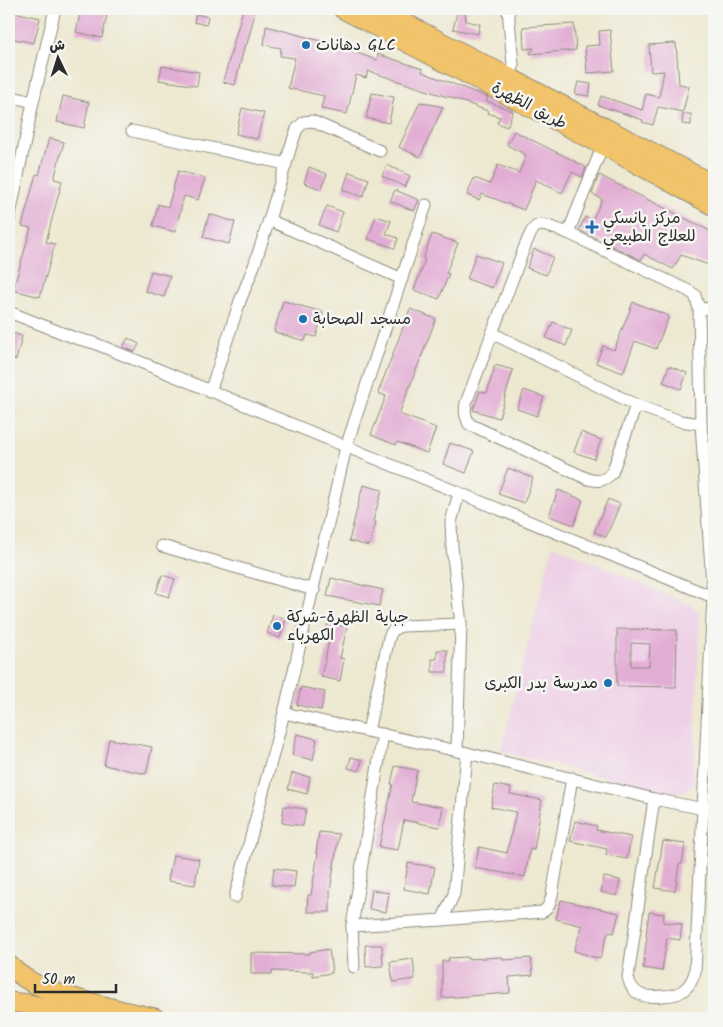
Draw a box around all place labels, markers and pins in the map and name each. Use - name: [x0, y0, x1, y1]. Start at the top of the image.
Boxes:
- place label: دهانات GLC: [316, 33, 396, 58]
- marker: دهانات GLC: [300, 39, 312, 51]
- place label: مركز يانسكي للعلاج الطبيعي: [603, 206, 696, 250]
- marker: مركز يانسكي للعلاج الطبيعي: [585, 220, 599, 234]
- place label: مسجد الصحابة: [313, 307, 411, 332]
- marker: مسجد الصحابة: [297, 313, 309, 325]
- place label: جباية الظهرة-شركة الكهرباء: [287, 605, 409, 648]
- marker: جباية الظهرة-شركة الكهرباء: [271, 620, 283, 632]
- place label: مدرسة بدر الكبرى: [484, 671, 598, 696]
- marker: مدرسة بدر الكبرى: [602, 677, 614, 689]

